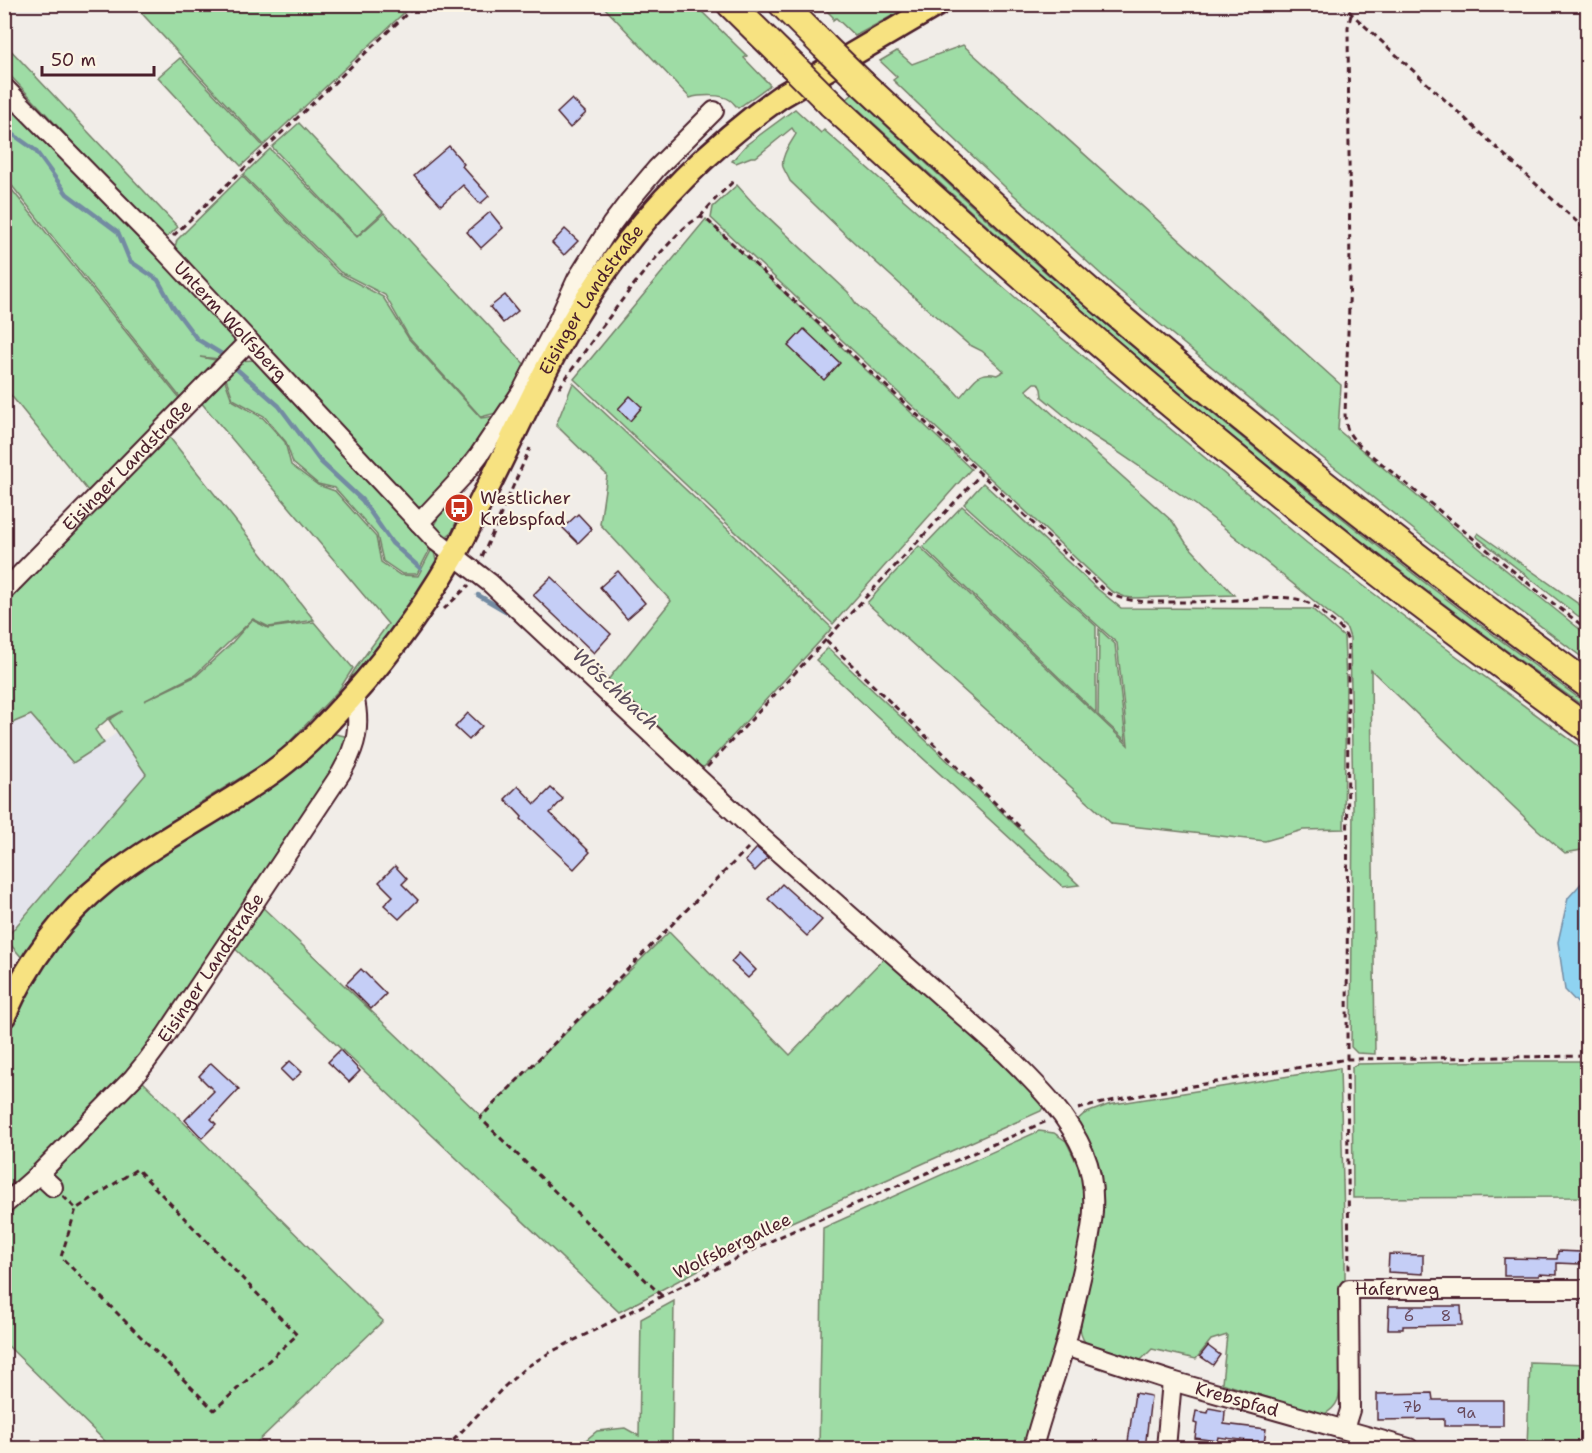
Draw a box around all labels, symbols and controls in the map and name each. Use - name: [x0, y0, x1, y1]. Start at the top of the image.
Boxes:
- scale bar: [42, 39, 154, 77]
- text: 50 m: [51, 48, 96, 72]
- street label: Eisinger Landstraße: [534, 219, 649, 379]
- street label: Unterm Wolfsberg: [168, 256, 293, 387]
- street label: Eisinger Landstraße: [57, 394, 197, 536]
- place label: Westlicher Krebspfad: [480, 486, 571, 531]
- bus stop icon: Westlicher Krebspfad: [443, 492, 475, 524]
- water label: Wöschbach: [567, 642, 665, 736]
- street label: Eisinger Landstraße: [152, 888, 270, 1048]
- street label: Wolfsbergallee: [669, 1207, 795, 1285]
- street label: Haferweg: [1355, 1277, 1439, 1301]
- house number: 6: [1404, 1306, 1414, 1326]
- house number: 8: [1441, 1306, 1451, 1326]
- street label: Krebspfad: [1192, 1376, 1281, 1423]
- house number: 7b: [1402, 1397, 1422, 1417]
- house number: 9a: [1456, 1403, 1476, 1423]

